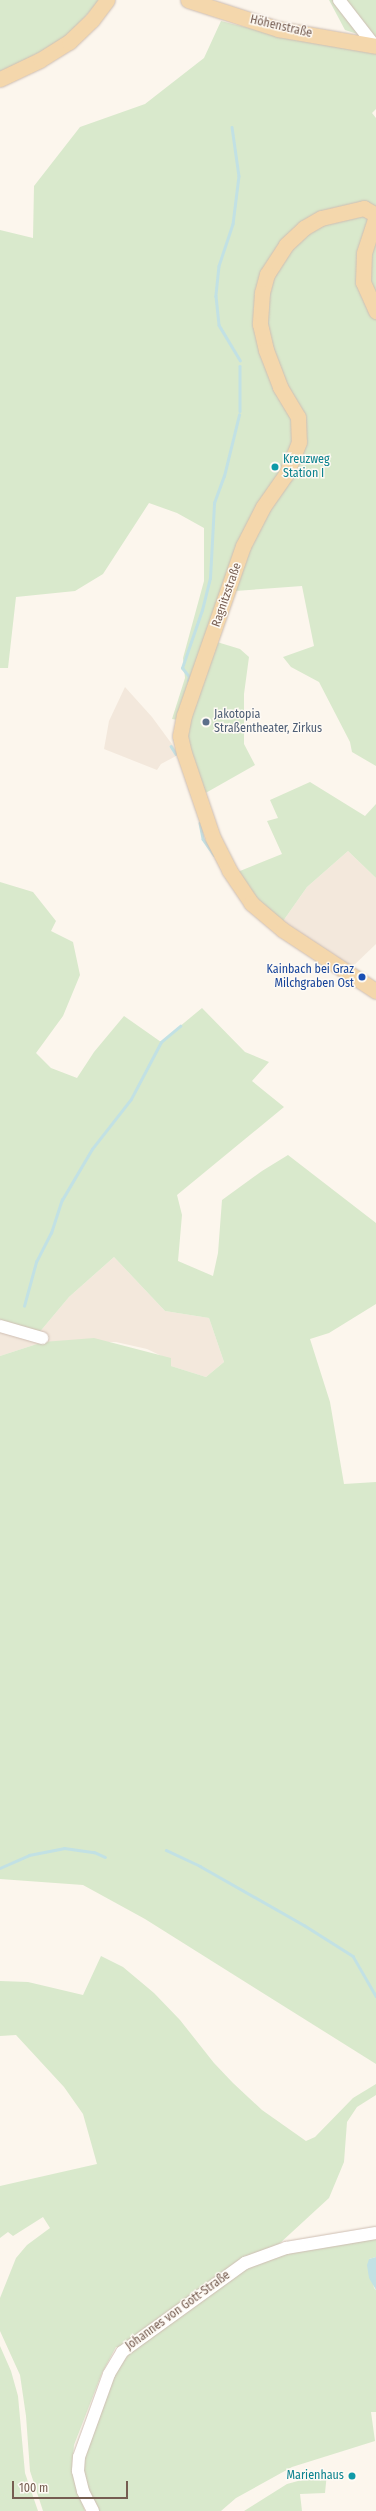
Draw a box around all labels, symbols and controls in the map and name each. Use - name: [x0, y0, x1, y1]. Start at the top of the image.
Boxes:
- street label: Höhenstraße: [249, 13, 313, 41]
- place label: Kreuzweg Station I: [283, 453, 330, 481]
- marker: Kreuzweg Station I: [270, 462, 280, 472]
- street label: Ragnitzstraße: [209, 561, 245, 629]
- place label: Jakotopia Straßentheater, Zirkus: [214, 708, 322, 736]
- marker: Jakotopia Straßentheater, Zirkus: [201, 717, 211, 727]
- place label: Kainbach bei Graz Milchgraben Ost: [267, 963, 354, 991]
- marker: Kainbach bei Graz Milchgraben Ost: [357, 972, 367, 982]
- street label: Johannes von Gott-Straße: [123, 2268, 233, 2354]
- place label: Marienhaus: [287, 2469, 344, 2483]
- marker: Marienhaus: [347, 2471, 357, 2481]
- scale bar: [14, 2473, 130, 2499]
- text: 100 m: [19, 2481, 48, 2495]

